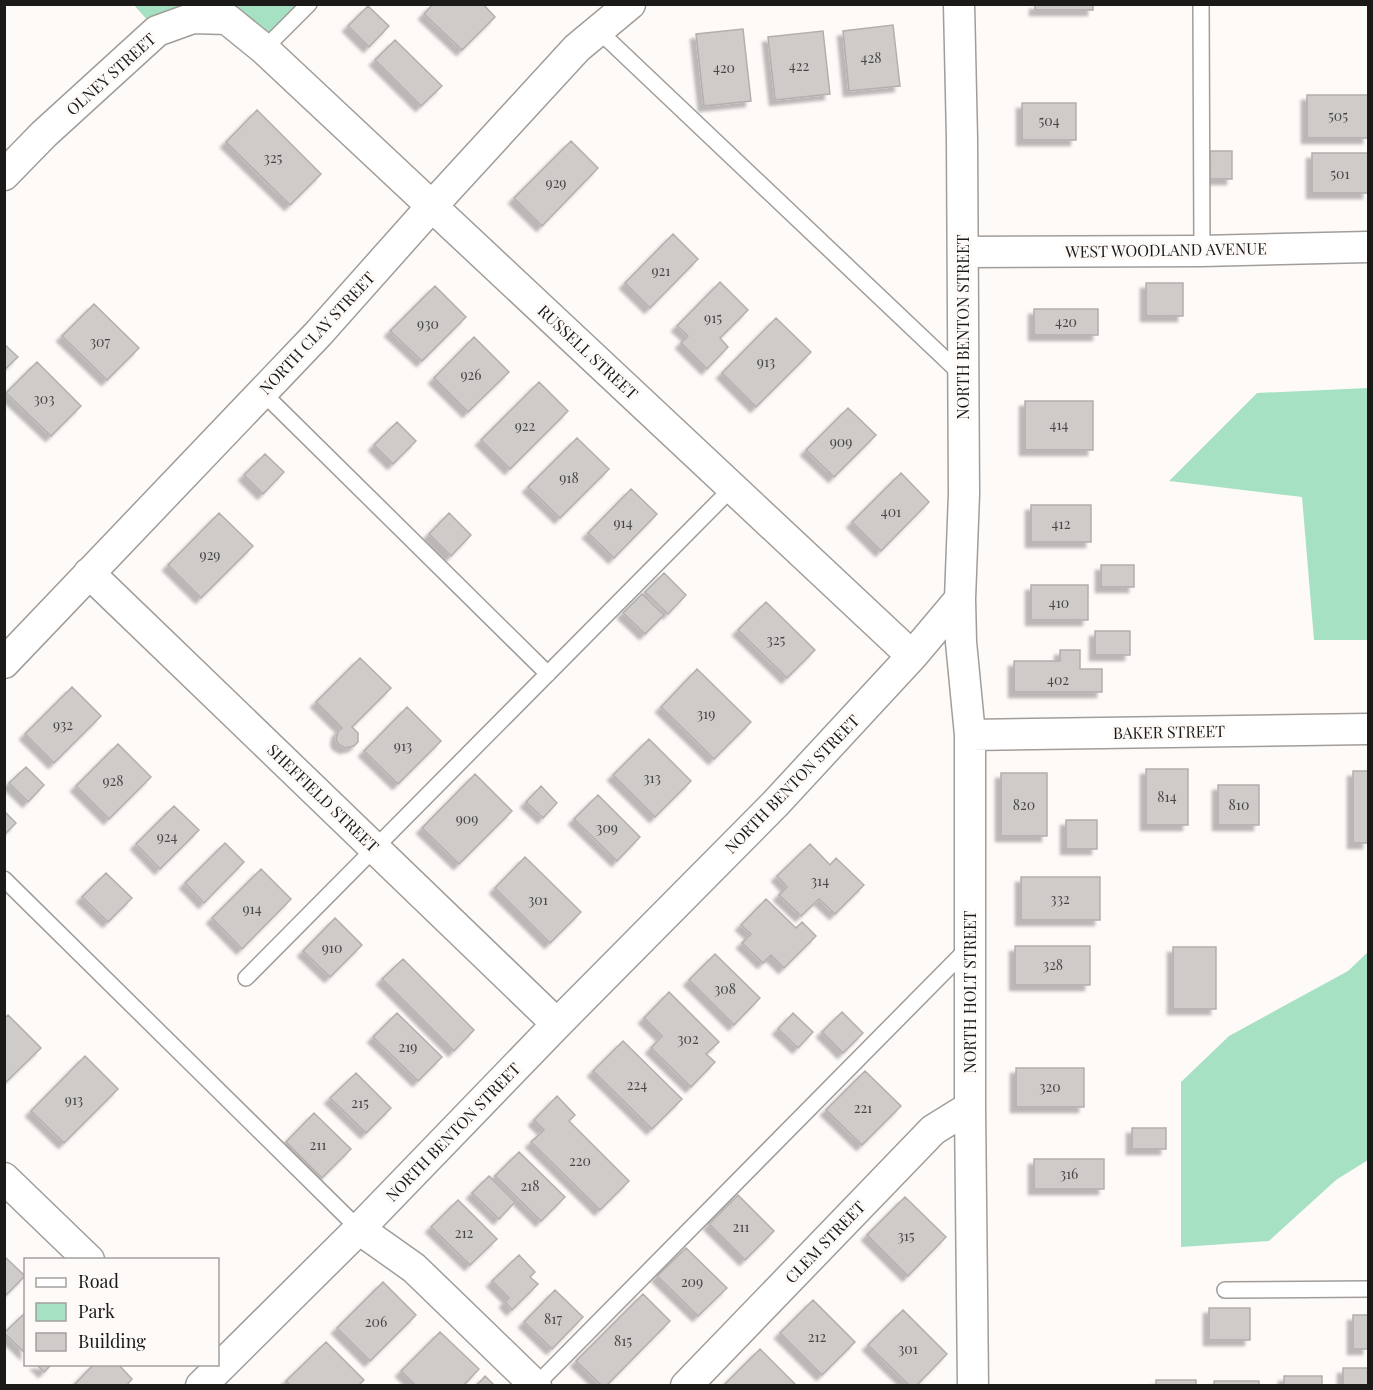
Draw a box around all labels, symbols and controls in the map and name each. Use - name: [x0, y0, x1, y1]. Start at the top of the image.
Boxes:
- street label: OLNEY STREET: [61, 28, 160, 119]
- house number: 428: [861, 48, 881, 67]
- house number: 422: [789, 56, 809, 75]
- house number: 420: [713, 58, 735, 77]
- house number: 505: [1328, 106, 1348, 125]
- house number: 504: [1038, 111, 1060, 130]
- house number: 325: [264, 148, 283, 167]
- house number: 501: [1330, 164, 1350, 183]
- house number: 929: [546, 173, 566, 192]
- street label: NORTH BENTON STREET: [952, 234, 973, 420]
- street label: WEST WOODLAND AVENUE: [1064, 237, 1267, 262]
- house number: 921: [651, 261, 671, 280]
- street label: NORTH CLAY STREET: [254, 267, 379, 398]
- street label: RUSSELL STREET: [534, 300, 643, 403]
- house number: 915: [704, 308, 722, 327]
- house number: 420: [1055, 312, 1077, 331]
- house number: 930: [417, 314, 439, 333]
- house number: 307: [90, 332, 111, 351]
- house number: 913: [757, 352, 775, 371]
- house number: 926: [460, 365, 482, 384]
- house number: 303: [33, 389, 55, 408]
- house number: 414: [1049, 415, 1069, 434]
- house number: 922: [515, 416, 536, 435]
- house number: 909: [830, 432, 852, 451]
- house number: 918: [559, 468, 579, 487]
- house number: 401: [881, 502, 901, 521]
- house number: 914: [613, 513, 633, 532]
- house number: 412: [1052, 514, 1071, 533]
- house number: 929: [200, 545, 220, 564]
- house number: 410: [1049, 593, 1069, 612]
- house number: 325: [767, 630, 786, 649]
- house number: 402: [1047, 670, 1069, 689]
- house number: 319: [697, 704, 715, 723]
- street label: NORTH BENTON STREET: [720, 710, 864, 858]
- house number: 932: [53, 715, 73, 734]
- street label: BAKER STREET: [1113, 720, 1225, 743]
- house number: 913: [394, 736, 412, 755]
- street label: SHEFFIELD STREET: [263, 739, 384, 856]
- house number: 313: [643, 768, 661, 787]
- house number: 928: [102, 771, 124, 790]
- house number: 814: [1157, 787, 1177, 806]
- house number: 820: [1013, 795, 1035, 814]
- house number: 810: [1229, 795, 1249, 814]
- house number: 909: [456, 809, 478, 828]
- house number: 309: [596, 818, 618, 837]
- house number: 924: [157, 827, 177, 846]
- house number: 314: [811, 871, 829, 890]
- house number: 332: [1050, 889, 1070, 908]
- house number: 301: [528, 890, 548, 909]
- house number: 914: [242, 899, 262, 918]
- street label: NORTH HOLT STREET: [959, 910, 980, 1074]
- house number: 910: [322, 938, 342, 957]
- house number: 328: [1043, 955, 1063, 974]
- house number: 308: [714, 979, 736, 998]
- house number: 302: [677, 1029, 699, 1048]
- house number: 219: [398, 1037, 418, 1056]
- street label: NORTH BENTON STREET: [381, 1058, 525, 1206]
- house number: 224: [627, 1075, 647, 1094]
- house number: 320: [1039, 1077, 1061, 1096]
- house number: 913: [65, 1090, 83, 1109]
- house number: 215: [351, 1093, 369, 1112]
- house number: 221: [854, 1098, 872, 1117]
- house number: 211: [309, 1135, 327, 1154]
- house number: 220: [569, 1151, 591, 1170]
- house number: 316: [1060, 1164, 1078, 1183]
- house number: 218: [520, 1176, 540, 1195]
- street label: CLEM STREET: [780, 1196, 869, 1287]
- house number: 211: [732, 1217, 750, 1236]
- house number: 212: [455, 1223, 474, 1242]
- house number: 315: [897, 1226, 915, 1245]
- legend: [24, 1258, 219, 1366]
- text: Road: [78, 1269, 119, 1293]
- house number: 209: [681, 1272, 703, 1291]
- text: Park: [78, 1299, 115, 1323]
- house number: 817: [544, 1309, 562, 1328]
- house number: 206: [365, 1312, 387, 1331]
- house number: 212: [808, 1327, 827, 1346]
- text: Building: [78, 1329, 146, 1353]
- house number: 815: [614, 1331, 632, 1350]
- house number: 301: [898, 1339, 918, 1358]

